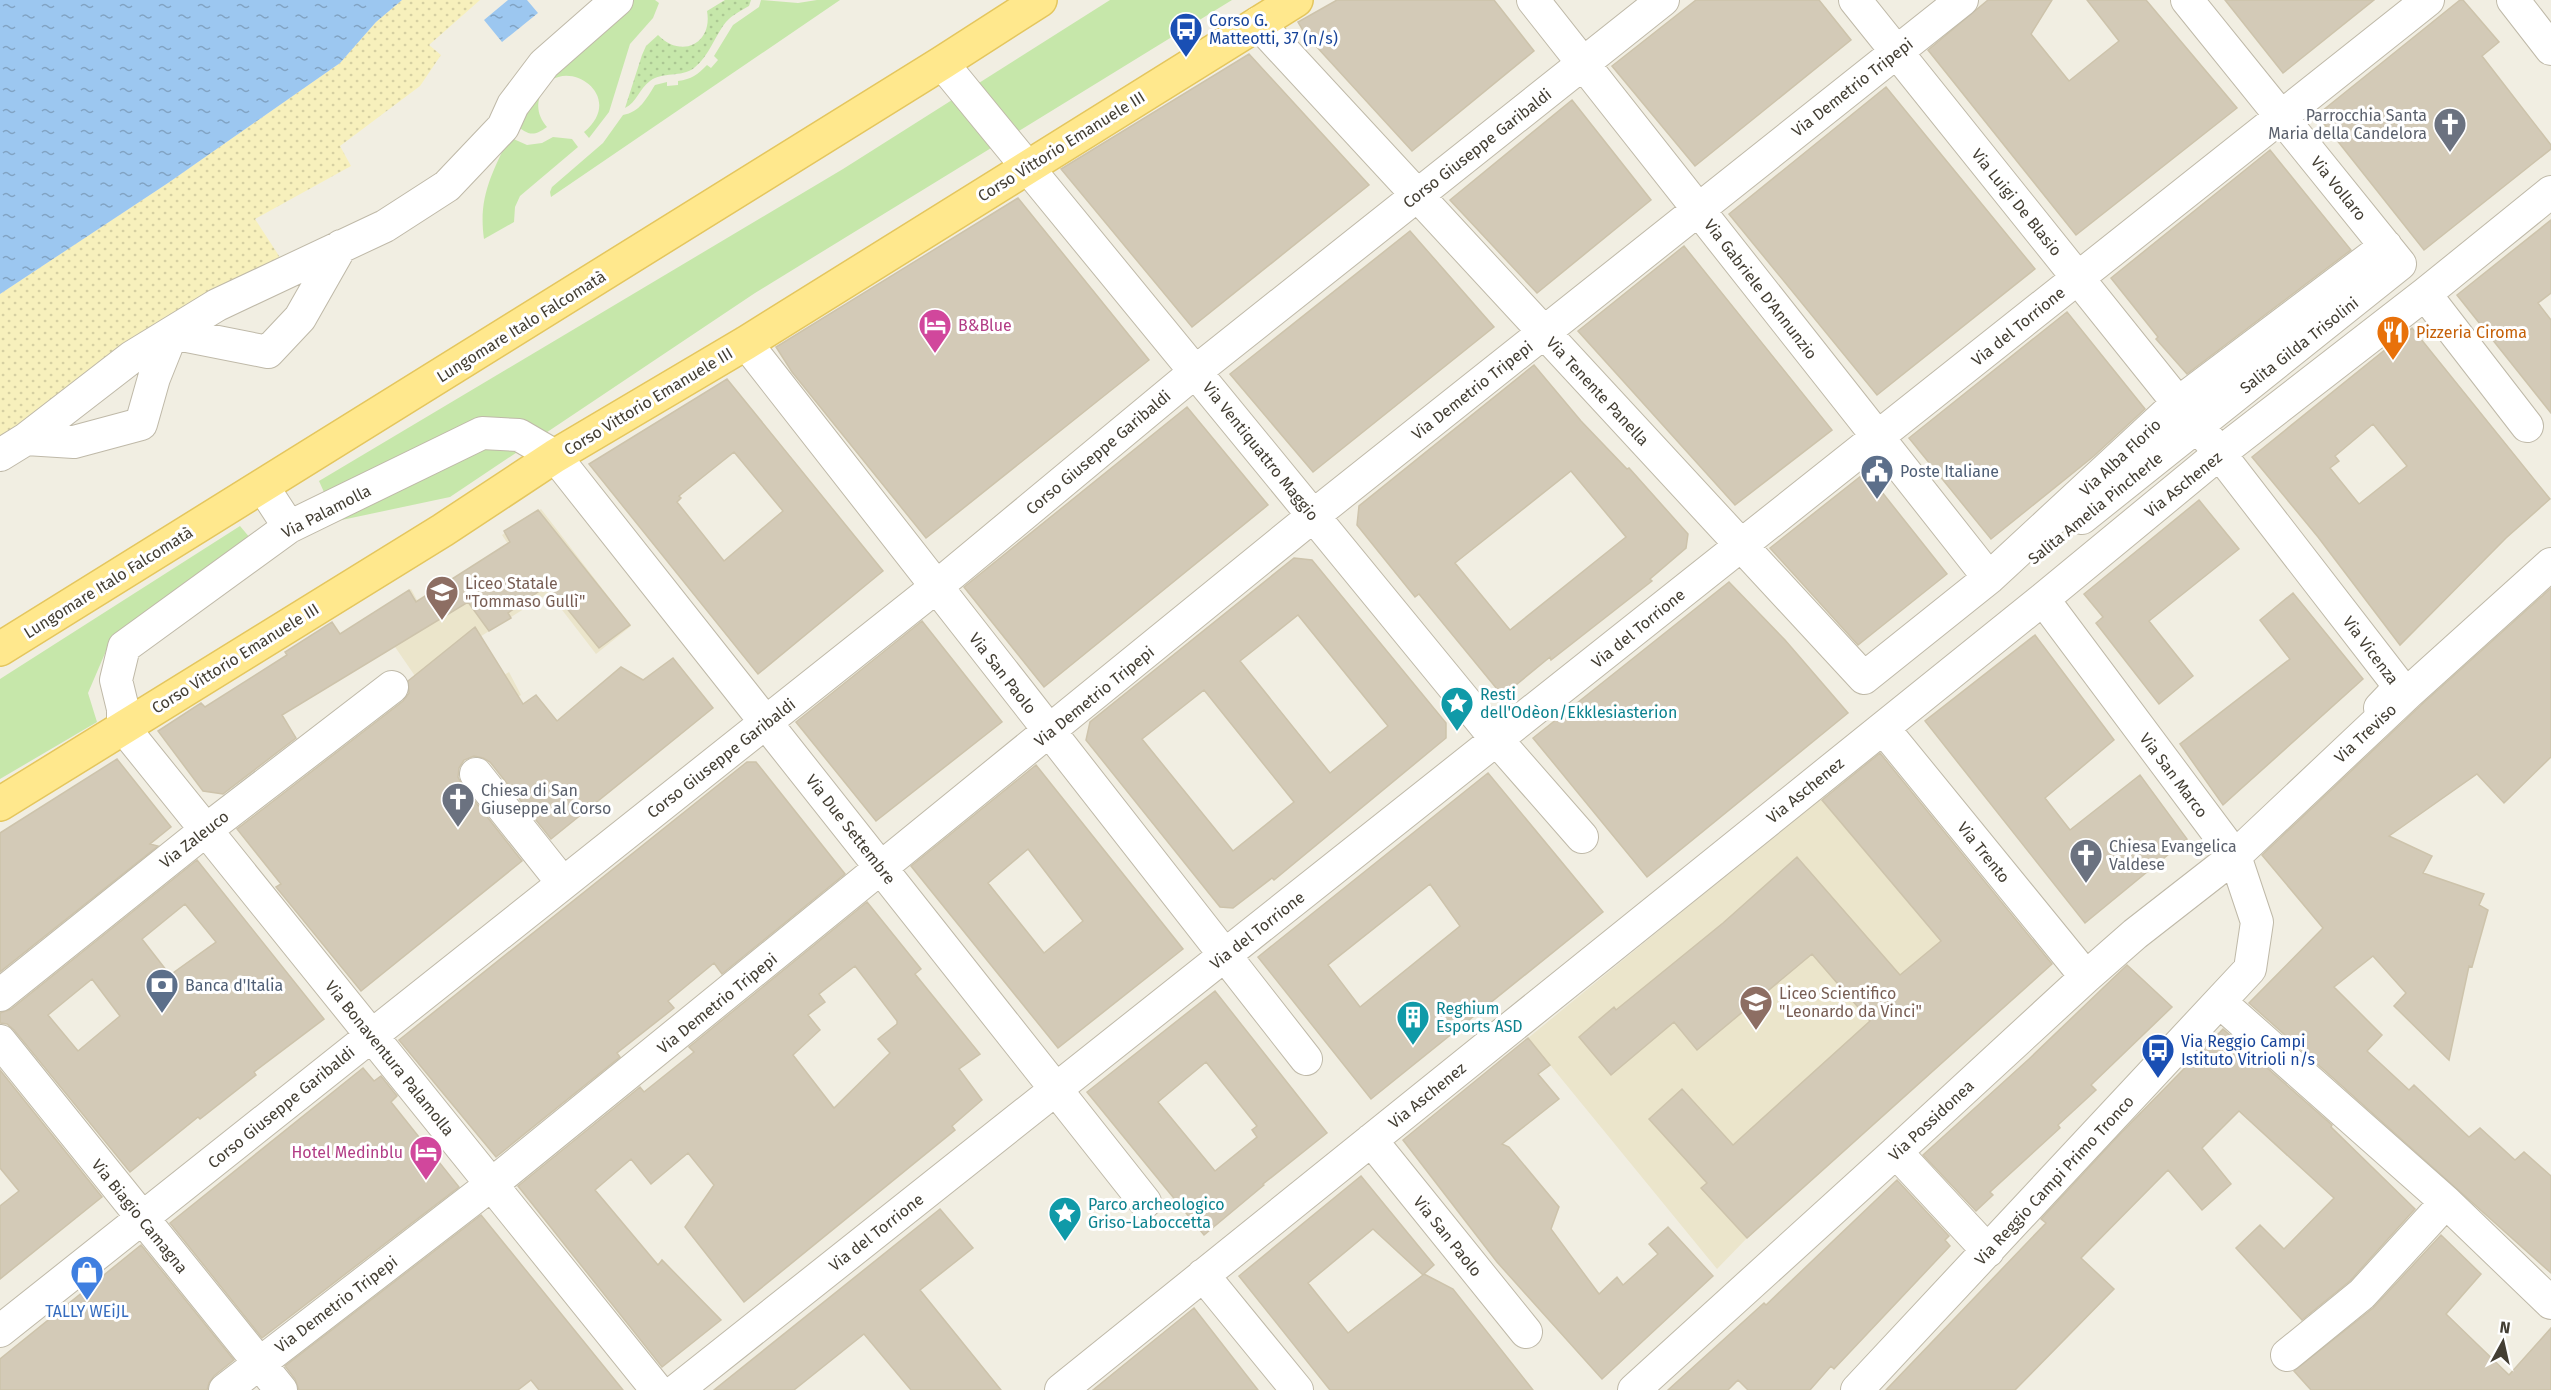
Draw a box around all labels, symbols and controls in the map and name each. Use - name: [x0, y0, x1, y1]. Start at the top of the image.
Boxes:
- bus stop icon: Corso G. Matteotti, 37 (n/s): [1168, 11, 1204, 58]
- place label: Corso G. Matteotti, 37 (n/s): [1209, 11, 1338, 48]
- street label: Via Demetrio Tripepi: [1788, 34, 1917, 141]
- street label: Corso Giuseppe Garibaldi: [1399, 85, 1555, 212]
- street label: Corso Vittorio Emanuele III: [974, 87, 1148, 206]
- place label: Parrocchia Santa Maria della Candelora: [2268, 106, 2427, 143]
- church icon: Parrocchia Santa Maria della Candelora: [2432, 106, 2468, 153]
- street label: Via Luigi De Blasio: [1968, 145, 2066, 260]
- street label: Via Vollaro: [2307, 152, 2370, 224]
- street label: Via Gabriele D'Annunzio: [1700, 216, 1821, 363]
- street label: Lungomare Italo Falcomatà: [433, 267, 609, 386]
- street label: Via del Torrione: [1968, 283, 2069, 370]
- street label: Salita Gilda Trisolini: [2236, 293, 2362, 398]
- hotel icon: B&Blue: [917, 307, 953, 354]
- restaurant icon: Pizzeria Ciroma: [2375, 314, 2411, 361]
- place label: B&Blue: [958, 316, 1012, 335]
- place label: Pizzeria Ciroma: [2416, 323, 2527, 342]
- street label: Via Tenente Panella: [1542, 333, 1653, 450]
- street label: Via Demetrio Tripepi: [1408, 337, 1537, 444]
- street label: Corso Vittorio Emanuele III: [561, 344, 736, 459]
- street label: Via Ventiquattro Maggio: [1199, 378, 1322, 525]
- street label: Corso Giuseppe Garibaldi: [1022, 386, 1175, 519]
- street label: Via Alba Florio: [2076, 415, 2165, 500]
- street label: Salita Amelia Pincherle: [2024, 448, 2166, 568]
- street label: Via Aschenez: [2141, 448, 2226, 521]
- public building icon: Poste Italiane: [1859, 453, 1895, 500]
- place label: Poste Italiane: [1900, 462, 1999, 481]
- street label: Via Palamolla: [278, 481, 374, 542]
- street label: Lungomare Italo Falcomatà: [20, 523, 196, 642]
- school or university icon: Liceo Statale "Tommaso Gullì": [424, 574, 460, 621]
- place label: Liceo Statale "Tommaso Gullì": [465, 574, 585, 611]
- street label: Via del Torrione: [1588, 585, 1689, 672]
- street label: Corso Vittorio Emanuele III: [148, 599, 322, 718]
- street label: Via Vicenza: [2339, 612, 2402, 688]
- street label: Via San Paolo: [965, 629, 1040, 718]
- street label: Via Demetrio Tripepi: [1031, 642, 1158, 751]
- place icon: Resti dell'Odèon/Ekklesiasterion: [1439, 685, 1475, 732]
- place label: Resti dell'Odèon/Ekklesiasterion: [1480, 685, 1677, 722]
- street label: Corso Giuseppe Garibaldi: [643, 695, 799, 822]
- street label: Via Treviso: [2330, 700, 2400, 767]
- street label: Via San Marco: [2136, 729, 2212, 821]
- street label: Via Aschenez: [1763, 754, 1848, 827]
- street label: Via Due Settembre: [802, 771, 899, 888]
- church icon: Chiesa di San Giuseppe al Corso: [440, 781, 476, 828]
- place label: Chiesa di San Giuseppe al Corso: [481, 781, 611, 818]
- street label: Via Zaleuco: [156, 807, 233, 872]
- street label: Via Trento: [1953, 818, 2014, 887]
- church icon: Chiesa Evangelica Valdese: [2068, 837, 2104, 884]
- place label: Chiesa Evangelica Valdese: [2109, 837, 2237, 874]
- street label: Via del Torrione: [1206, 888, 1308, 973]
- street label: Via Demetrio Tripepi: [654, 949, 781, 1058]
- bank icon: Banca d'Italia: [144, 967, 180, 1014]
- place label: Banca d'Italia: [185, 976, 283, 995]
- street label: Via Bonaventura Palamolla: [321, 977, 458, 1140]
- school or university icon: Liceo Scientifico "Leonardo da Vinci": [1738, 984, 1774, 1031]
- place label: Liceo Scientifico "Leonardo da Vinci": [1779, 984, 1922, 1021]
- building icon: Reghium Esports ASD: [1395, 999, 1431, 1046]
- place label: Reghium Esports ASD: [1436, 999, 1523, 1036]
- bus stop icon: Via Reggio Campi Istituto Vitrioli n/s: [2140, 1032, 2176, 1079]
- place label: Via Reggio Campi Istituto Vitrioli n/s: [2181, 1032, 2315, 1069]
- street label: Corso Giuseppe Garibaldi: [204, 1042, 358, 1172]
- street label: Via Aschenez: [1385, 1059, 1470, 1132]
- street label: Via Possidonea: [1885, 1076, 1978, 1165]
- street label: Via Reggio Campi Primo Tronco: [1971, 1092, 2138, 1269]
- hotel icon: Hotel Medinblu: [408, 1134, 444, 1181]
- place label: Hotel Medinblu: [291, 1143, 403, 1162]
- street label: Via Biagio Camagna: [88, 1155, 192, 1277]
- street label: Via del Torrione: [825, 1190, 927, 1275]
- street label: Via San Paolo: [1409, 1192, 1486, 1280]
- place icon: Parco archeologico Griso-Laboccetta: [1047, 1195, 1083, 1242]
- place label: Parco archeologico Griso-Laboccetta: [1088, 1195, 1225, 1232]
- street label: Via Demetrio Tripepi: [271, 1252, 401, 1357]
- shop icon: TALLY WEiJL: [69, 1254, 105, 1301]
- place label: TALLY WEiJL: [45, 1302, 129, 1321]
- north arrow: [2473, 1312, 2533, 1372]
- text: N: [2498, 1317, 2512, 1338]

